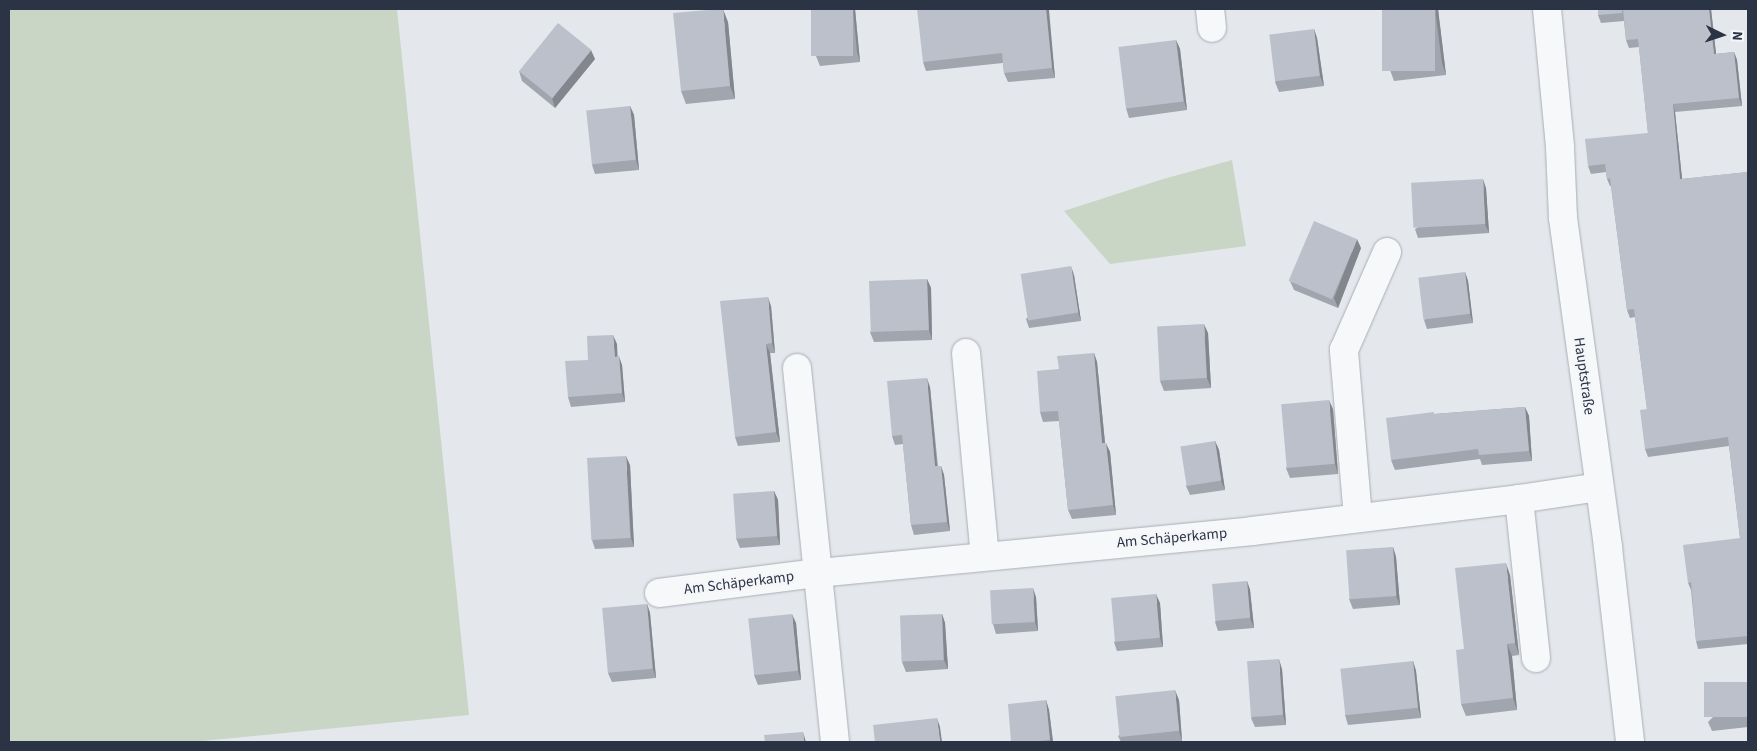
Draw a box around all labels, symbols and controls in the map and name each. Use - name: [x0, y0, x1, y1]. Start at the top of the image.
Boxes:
- north arrow: [1697, 10, 1747, 60]
- text: N: [1727, 31, 1747, 41]
- street label: Hauptstraße: [1570, 336, 1598, 416]
- street label: Am Schäperkamp: [1116, 524, 1228, 552]
- street label: Am Schäperkamp: [683, 567, 795, 599]

